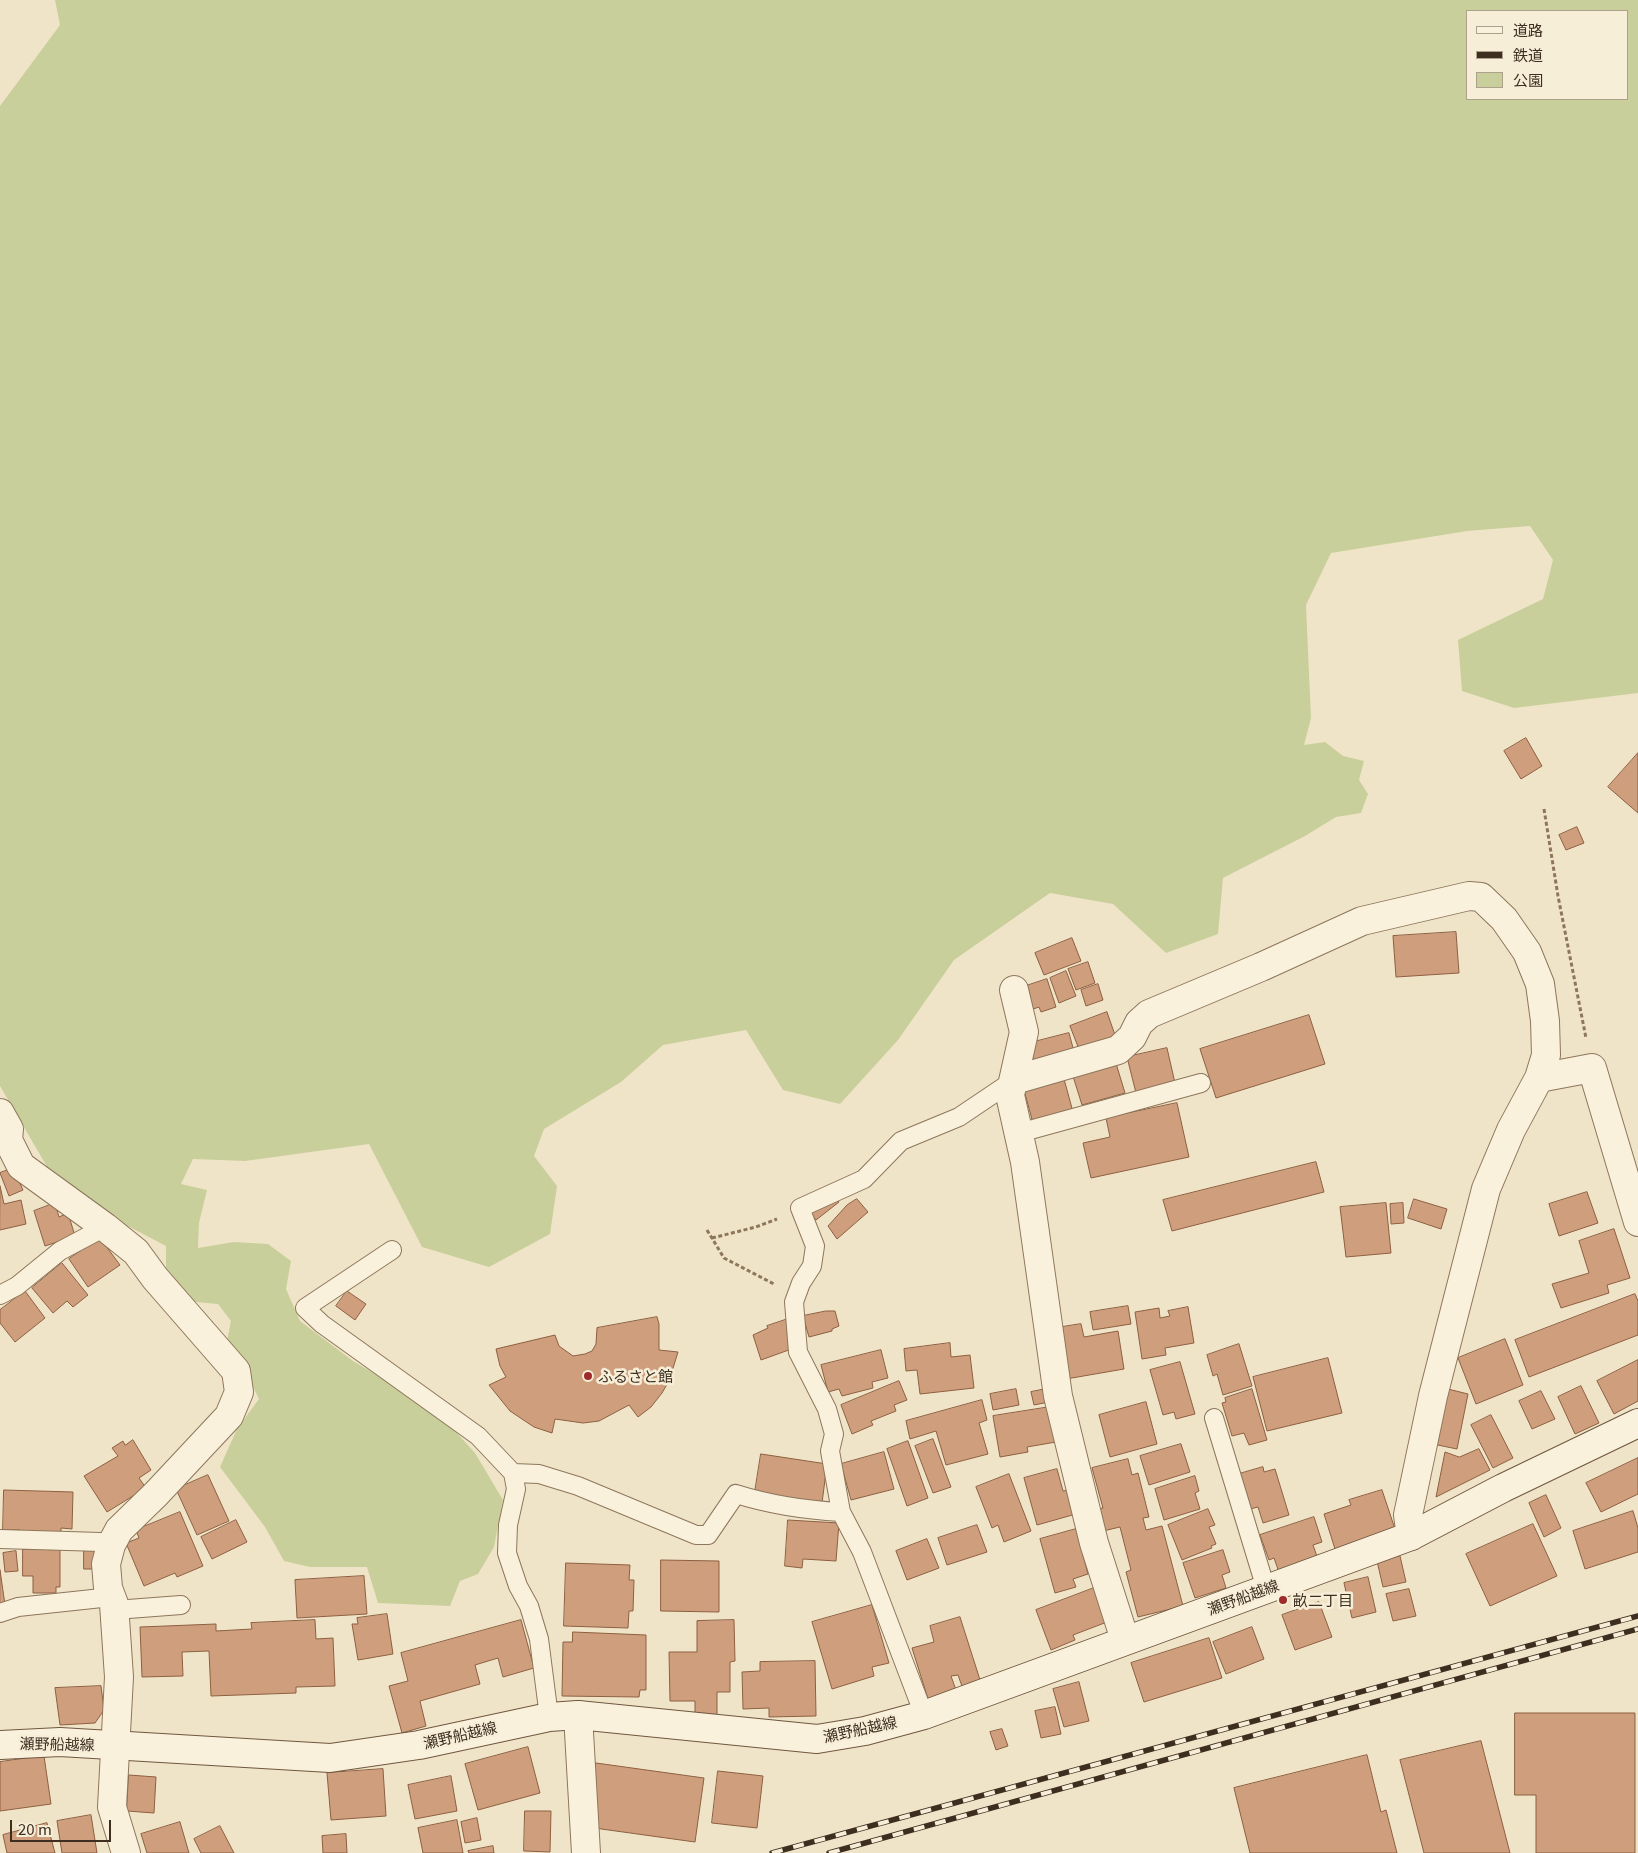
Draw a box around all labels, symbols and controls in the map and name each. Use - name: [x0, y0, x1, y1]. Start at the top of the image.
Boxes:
- legend: [1466, 10, 1628, 100]
- text: 道路: [1513, 19, 1543, 40]
- text: 鉄道: [1513, 44, 1543, 65]
- text: 公園: [1513, 69, 1543, 90]
- place label: ふるさと館: [598, 1367, 673, 1385]
- marker: ふるさと館: [582, 1370, 594, 1382]
- street label: 瀬野船越線: [1205, 1576, 1281, 1618]
- place label: 畝二丁目: [1293, 1591, 1353, 1609]
- marker: 畝二丁目: [1277, 1594, 1289, 1606]
- street label: 瀬野船越線: [821, 1712, 899, 1746]
- street label: 瀬野船越線: [421, 1718, 499, 1752]
- street label: 瀬野船越線: [19, 1734, 95, 1754]
- scale bar: [12, 1810, 114, 1842]
- text: 20 m: [18, 1818, 52, 1839]

